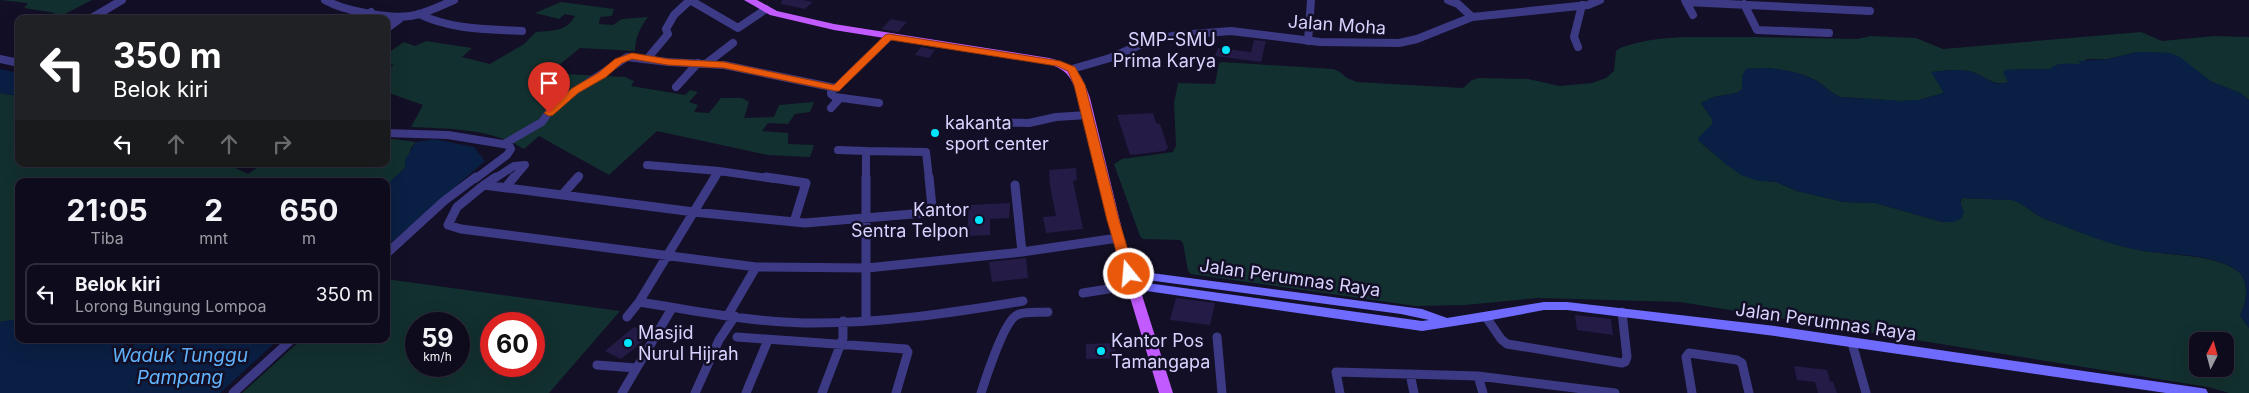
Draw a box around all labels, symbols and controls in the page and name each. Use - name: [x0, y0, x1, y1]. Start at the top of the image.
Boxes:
- street label: Jalan Moha: [1287, 11, 1387, 38]
- place label: SMP-SMU Prima Karya: [1113, 29, 1216, 71]
- text: 350 m: [113, 34, 222, 76]
- icon: left: [30, 35, 95, 100]
- marker: SMP-SMU Prima Karya: [1220, 44, 1232, 56]
- pin: [528, 62, 570, 113]
- icon: arrive: [535, 69, 563, 97]
- text: Belok kiri: [113, 76, 208, 102]
- place label: kakanta sport center: [945, 112, 1049, 154]
- marker: kakanta sport center: [929, 127, 941, 139]
- icon: left: [109, 130, 137, 158]
- icon: ahead: [162, 130, 190, 158]
- icon: ahead: [215, 130, 243, 158]
- icon: right: [268, 130, 296, 158]
- text: 21:05: [67, 192, 148, 228]
- text: 2: [204, 192, 223, 228]
- text: 650: [280, 192, 338, 228]
- place label: Kantor Sentra Telpon: [851, 199, 969, 241]
- marker: Kantor Sentra Telpon: [973, 214, 985, 226]
- text: Tiba: [91, 228, 124, 248]
- text: mnt: [199, 228, 228, 248]
- text: m: [302, 228, 316, 248]
- position arrow: [1102, 247, 1154, 299]
- street label: Jalan Perumnas Raya: [1198, 254, 1382, 301]
- text: Belok kiri: [75, 273, 160, 296]
- icon: left: [32, 280, 60, 308]
- text: 350 m: [316, 283, 373, 306]
- text: Lorong Bungung Lompoa: [75, 296, 266, 316]
- street label: Jalan Perumnas Raya: [1734, 298, 1918, 345]
- speed limit sign: 60: [480, 312, 545, 377]
- place label: Masjid Nurul Hijrah: [638, 322, 739, 364]
- text: 59: [421, 323, 454, 353]
- place label: Kantor Pos Tamangapa: [1111, 330, 1210, 372]
- north arrow: [2189, 332, 2234, 378]
- map controls: [2189, 332, 2234, 377]
- marker: Masjid Nurul Hijrah: [622, 337, 634, 349]
- water label: Waduk Tunggu Pampang: [112, 344, 248, 389]
- marker: Kantor Pos Tamangapa: [1095, 345, 1107, 357]
- text: km/h: [423, 349, 452, 364]

